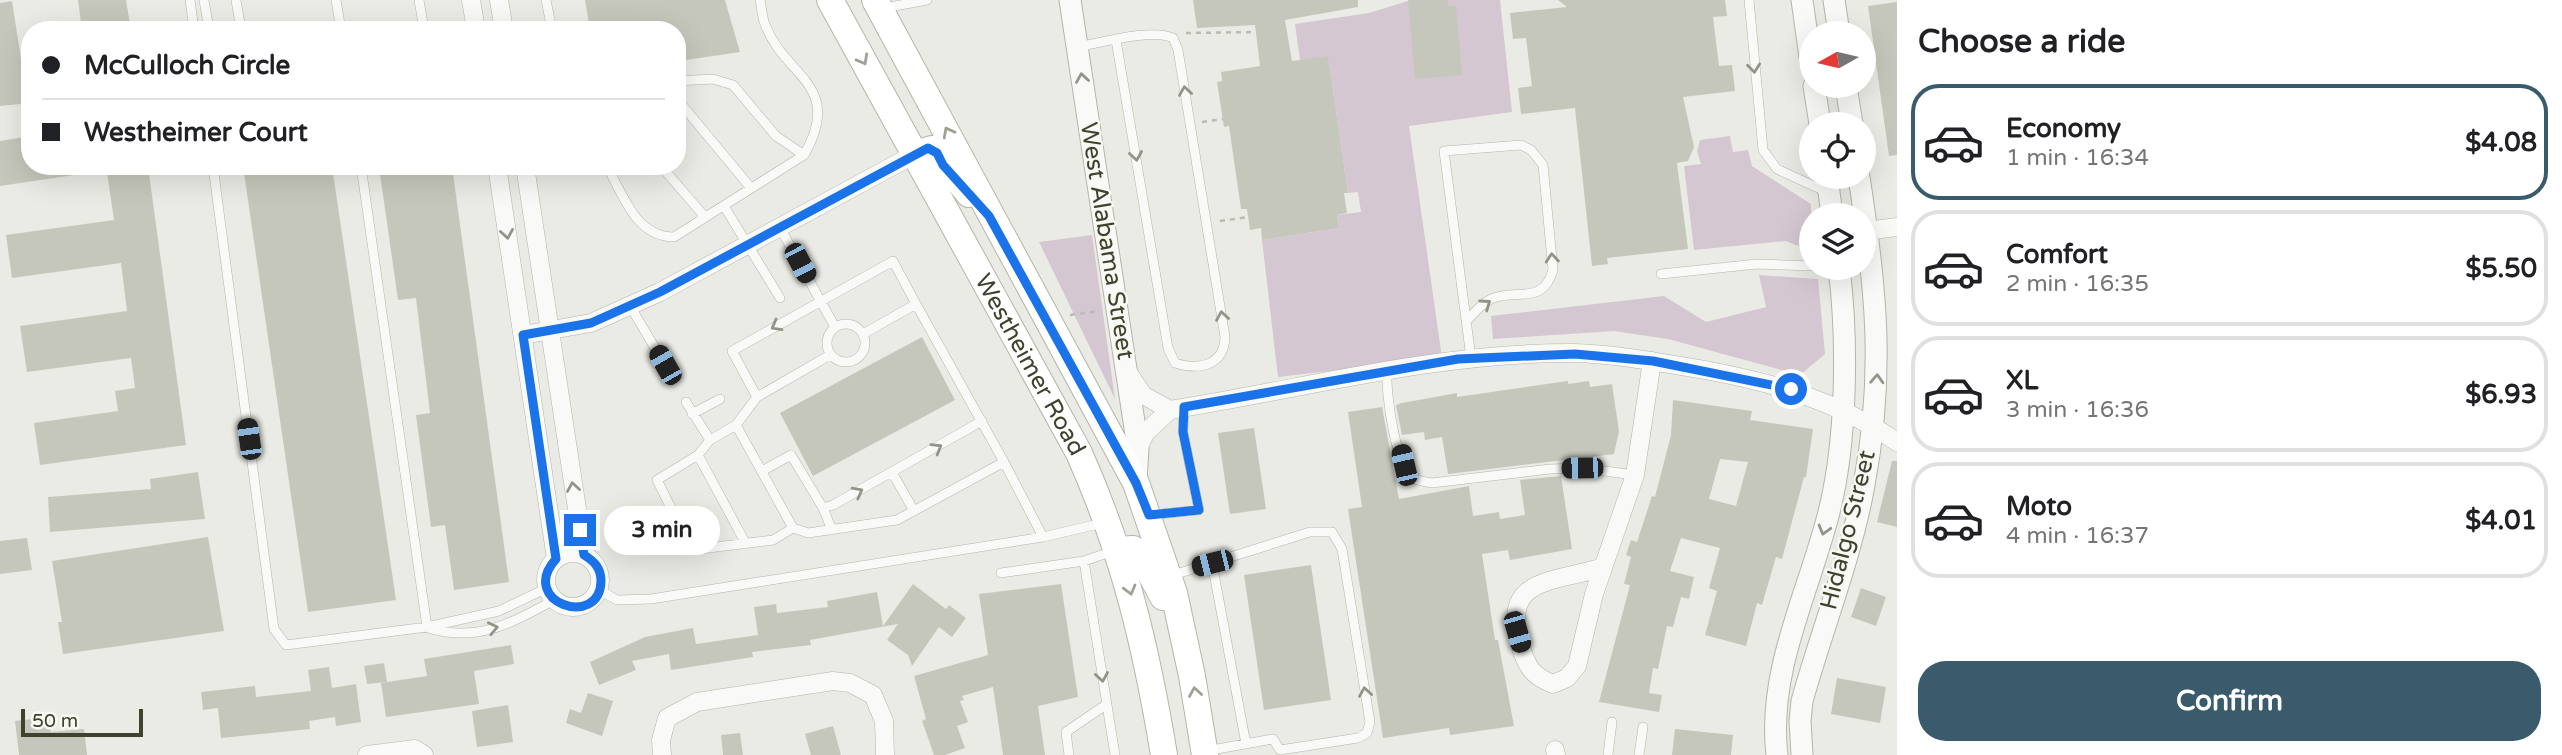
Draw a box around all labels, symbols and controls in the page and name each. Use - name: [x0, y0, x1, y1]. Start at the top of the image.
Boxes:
- north arrow: [1799, 21, 1876, 98]
- map controls: [1799, 21, 1876, 280]
- text: Choose a ride: [1918, 23, 2125, 61]
- text: McCulloch Circle: [84, 50, 290, 81]
- one-way arrow: [855, 52, 868, 65]
- one-way arrow: [1746, 63, 1761, 74]
- one-way arrow: [1075, 72, 1090, 84]
- one-way arrow: [1178, 85, 1193, 97]
- icon: car: [1922, 111, 1985, 174]
- button: locate: [1799, 112, 1876, 189]
- text: Economy: [2006, 113, 2121, 144]
- text: Westheimer Court: [84, 117, 308, 148]
- street label: West Alabama Street: [1074, 120, 1140, 362]
- one-way arrow: [943, 127, 957, 140]
- text: $4.08: [2465, 127, 2537, 158]
- text: 1 min · 16:34: [2006, 144, 2149, 172]
- one-way arrow: [1128, 150, 1143, 162]
- button: layers: [1799, 203, 1876, 280]
- one-way arrow: [499, 228, 514, 240]
- icon: car: [1922, 237, 1985, 300]
- text: Comfort: [2006, 239, 2108, 270]
- car: [781, 240, 820, 286]
- one-way arrow: [1545, 252, 1560, 263]
- text: $5.50: [2465, 253, 2537, 284]
- street label: Westheimer Road: [969, 269, 1092, 461]
- text: 2 min · 16:35: [2006, 270, 2149, 298]
- one-way arrow: [1478, 300, 1491, 312]
- one-way arrow: [1215, 310, 1230, 322]
- one-way arrow: [771, 318, 783, 331]
- car: [646, 342, 685, 388]
- icon: car: [1922, 363, 1985, 426]
- text: XL: [2006, 365, 2038, 396]
- route start: [1775, 373, 1807, 405]
- one-way arrow: [1869, 373, 1884, 384]
- text: $6.93: [2465, 379, 2537, 410]
- text: 3 min · 16:36: [2006, 396, 2149, 424]
- car: [236, 417, 263, 461]
- car: [1390, 442, 1419, 488]
- one-way arrow: [930, 443, 943, 456]
- street label: Hidalgo Street: [1814, 447, 1882, 613]
- car: [1561, 457, 1604, 479]
- one-way arrow: [566, 481, 581, 493]
- one-way arrow: [851, 487, 863, 501]
- icon: car: [1922, 489, 1985, 552]
- text: Moto: [2006, 491, 2072, 522]
- callout: 3 min: [604, 505, 720, 554]
- text: $4.01: [2465, 505, 2537, 536]
- route end: [564, 514, 596, 546]
- text: 3 min: [631, 516, 693, 544]
- text: 4 min · 16:37: [2006, 522, 2149, 550]
- one-way arrow: [1818, 524, 1833, 536]
- car: [1190, 548, 1235, 578]
- one-way arrow: [1122, 584, 1136, 596]
- car: [1502, 609, 1533, 655]
- one-way arrow: [487, 622, 499, 637]
- button: Confirm: [1918, 661, 2541, 741]
- one-way arrow: [1095, 671, 1110, 683]
- one-way arrow: [1188, 686, 1203, 698]
- one-way arrow: [1358, 686, 1373, 698]
- scale bar: [21, 706, 144, 738]
- text: 50 m: [32, 710, 78, 732]

